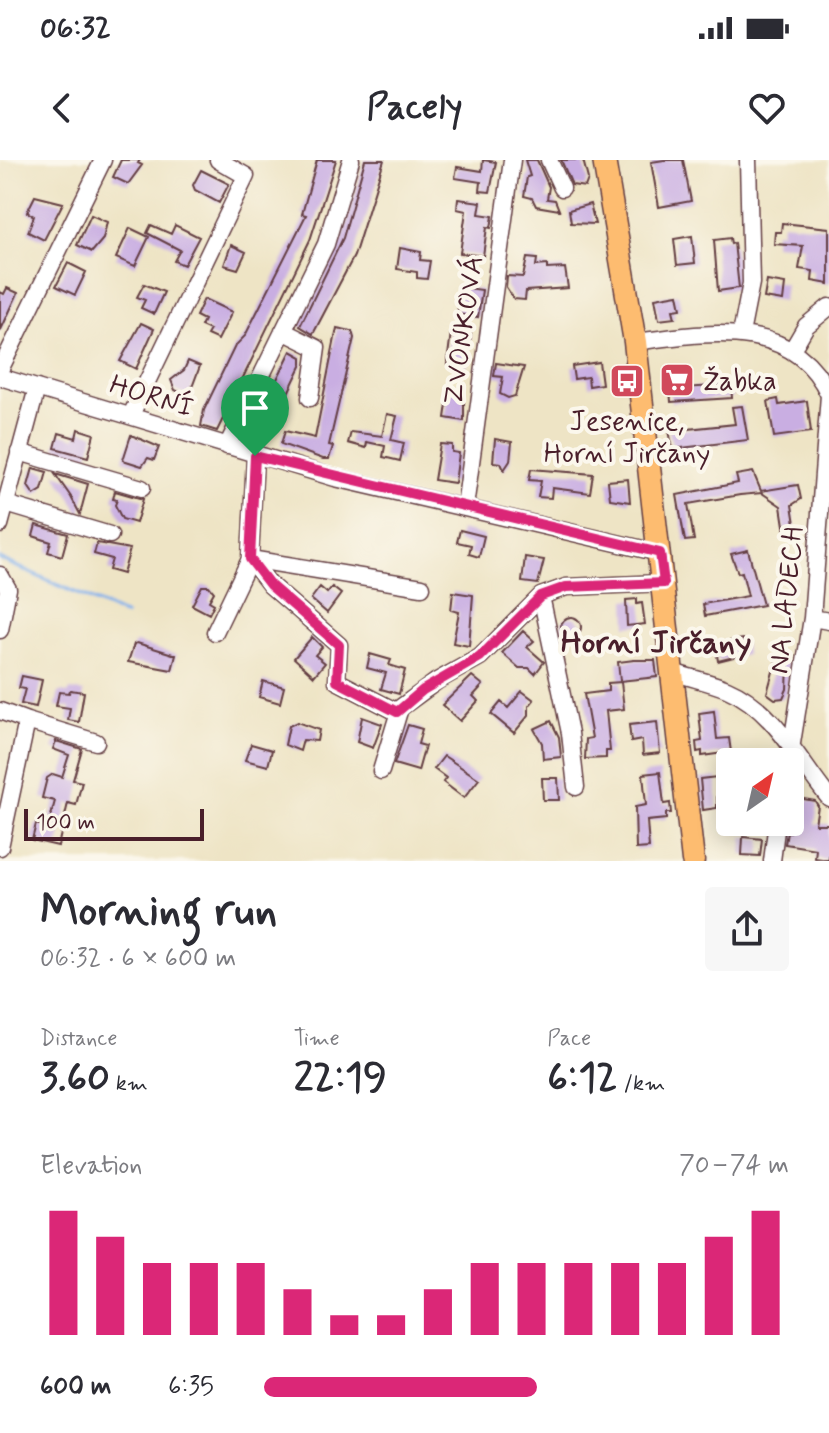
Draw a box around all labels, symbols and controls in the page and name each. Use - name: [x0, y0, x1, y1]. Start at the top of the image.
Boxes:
- text: 06:32: [40, 9, 111, 48]
- text: Pacely: [367, 85, 462, 132]
- icon: back: [40, 86, 84, 130]
- icon: heart: [745, 86, 789, 130]
- street label: ZVONKOVÁ: [435, 253, 493, 407]
- supermarket icon: Žabka: [658, 361, 696, 399]
- bus stop icon: Jesenice, Horní Jirčany: [608, 362, 646, 400]
- place label: Žabka: [703, 364, 777, 401]
- street label: HORNÍ: [105, 366, 198, 428]
- pin: [221, 374, 289, 456]
- icon: arrive: [233, 386, 277, 430]
- place label: Jesenice, Horní Jirčany: [544, 404, 710, 473]
- street label: NA LADECH: [761, 525, 814, 676]
- district label: Horní Jirčany: [561, 622, 751, 664]
- north arrow: [716, 748, 804, 836]
- map controls: [716, 748, 804, 836]
- scale bar: [24, 805, 204, 841]
- text: 100 m: [36, 809, 95, 837]
- text: Morning run: [40, 883, 277, 941]
- button: share: [705, 887, 789, 971]
- text: 06:32 · 6 × 600 m: [40, 942, 236, 976]
- text: Distance: [40, 1025, 117, 1053]
- text: Time: [294, 1025, 340, 1053]
- text: Pace: [547, 1025, 591, 1053]
- text: 3.60: [40, 1053, 110, 1105]
- text: 22:19: [294, 1053, 387, 1105]
- text: 6:12: [547, 1053, 618, 1105]
- text: km: [110, 1070, 148, 1098]
- text: /km: [618, 1070, 665, 1098]
- text: Elevation: [40, 1149, 142, 1183]
- text: 70–74 m: [679, 1149, 789, 1183]
- text: 600 m: [40, 1370, 112, 1404]
- text: 6:35: [168, 1370, 214, 1404]

